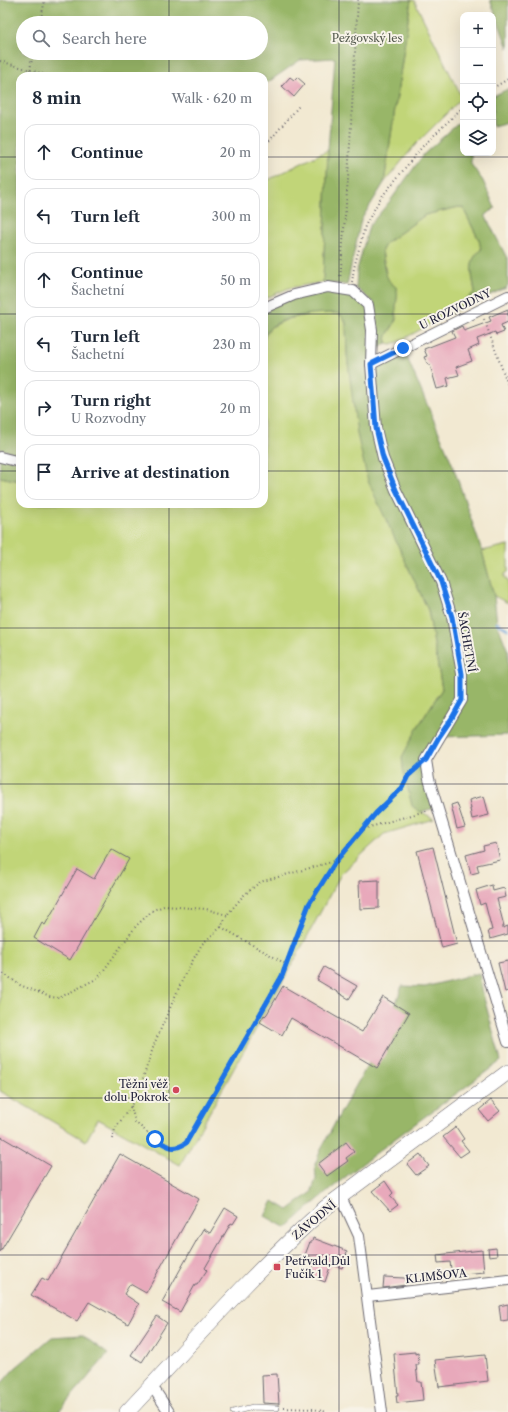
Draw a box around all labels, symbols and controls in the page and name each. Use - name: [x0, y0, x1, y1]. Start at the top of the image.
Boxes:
- map controls: [460, 12, 496, 156]
- button: +: [460, 12, 496, 48]
- search box: [16, 16, 268, 60]
- icon: search: [30, 27, 52, 49]
- text: Search here: [62, 29, 147, 48]
- park label: Pežgovský les: [332, 31, 403, 45]
- button: −: [460, 48, 496, 84]
- button: locate: [460, 84, 496, 120]
- text: 8 min: [32, 88, 81, 108]
- text: Walk · 620 m: [171, 90, 252, 106]
- button: layers: [460, 120, 496, 156]
- icon: ahead: [33, 141, 55, 163]
- text: Continue: [71, 143, 143, 162]
- text: 20 m: [220, 144, 251, 160]
- icon: left: [33, 205, 55, 227]
- text: Turn left: [71, 207, 140, 226]
- text: 300 m: [212, 208, 251, 224]
- text: Continue: [71, 263, 143, 282]
- icon: ahead: [33, 269, 55, 291]
- text: 50 m: [220, 272, 251, 288]
- text: Šachetní: [71, 282, 125, 298]
- street label: U ROZVODNY: [417, 285, 493, 332]
- text: Turn left: [71, 327, 140, 346]
- icon: left: [33, 333, 55, 355]
- text: 230 m: [213, 336, 251, 352]
- route end: [394, 339, 412, 357]
- text: Šachetní: [71, 346, 125, 362]
- text: Turn right: [71, 391, 151, 410]
- icon: right: [33, 397, 55, 419]
- text: 20 m: [220, 400, 251, 416]
- text: U Rozvodny: [71, 410, 146, 426]
- icon: arrive: [33, 461, 55, 483]
- text: Arrive at destination: [71, 463, 230, 482]
- street label: ŠACHETNÍ: [455, 610, 480, 673]
- place label: Těžní věž dolu Pokrok: [104, 1077, 169, 1104]
- marker: Těžní věž dolu Pokrok: [171, 1085, 181, 1095]
- route start: [146, 1130, 164, 1148]
- street label: ZÁVODNÍ: [289, 1197, 339, 1243]
- place label: Petřvald,Důl Fučík 1: [285, 1254, 351, 1281]
- marker: Petřvald,Důl Fučík 1: [272, 1262, 282, 1272]
- street label: KLIMŠOVA: [405, 1265, 468, 1286]

